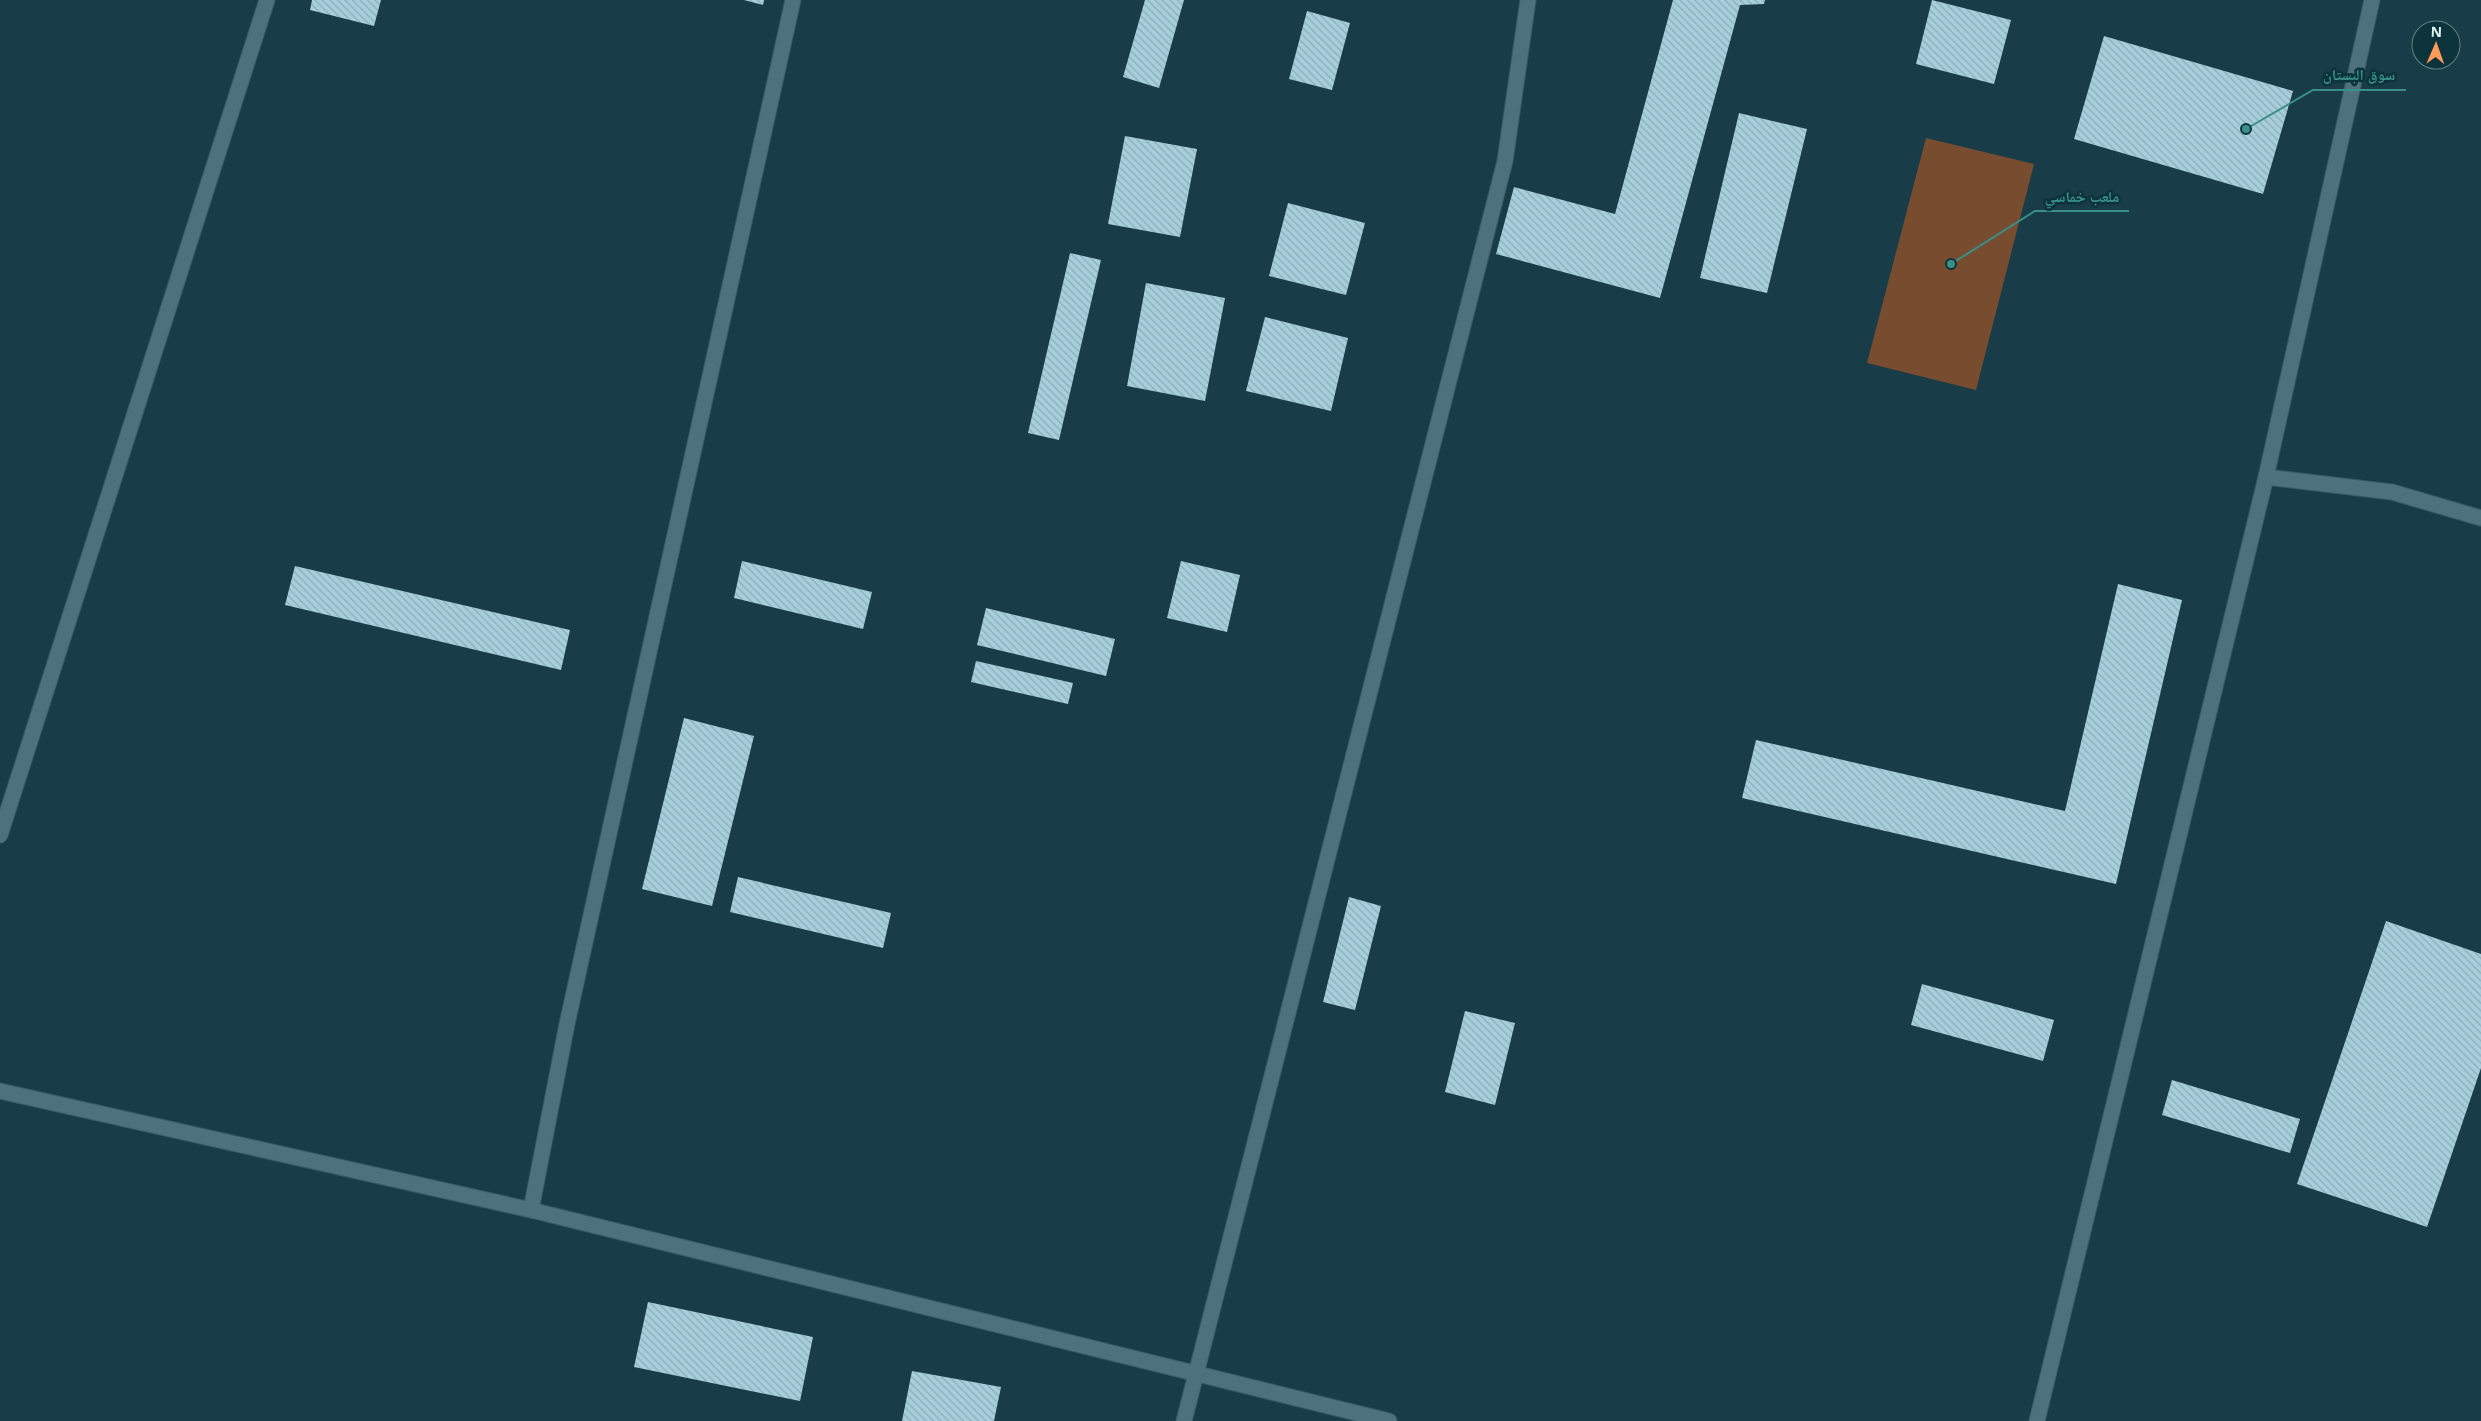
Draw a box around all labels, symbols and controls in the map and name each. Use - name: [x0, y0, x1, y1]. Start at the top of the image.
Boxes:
- north arrow: [2411, 20, 2461, 70]
- text: N: [2430, 22, 2442, 41]
- callout: سوق البستان: [2313, 60, 2406, 90]
- text: سوق البستان: [2323, 64, 2395, 84]
- callout: ملعب خماسي: [2035, 181, 2129, 211]
- text: ملعب خماسي: [2045, 186, 2119, 209]

